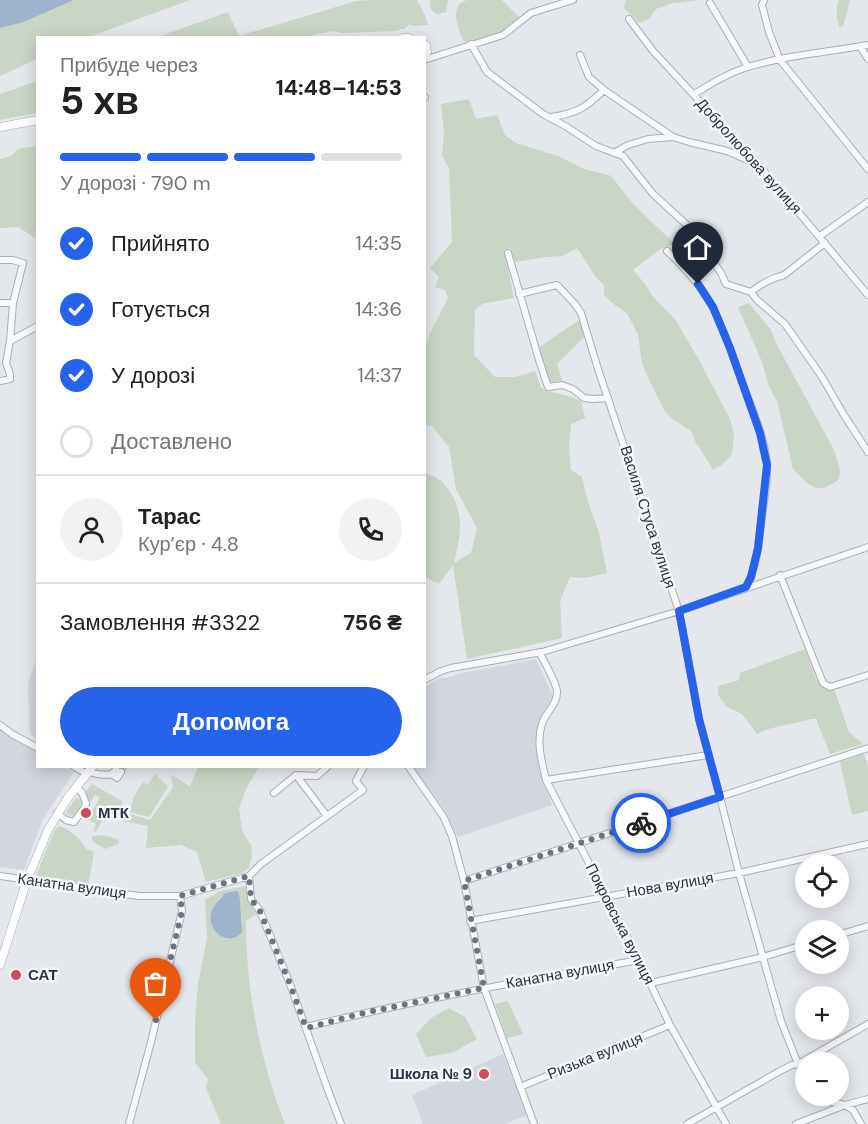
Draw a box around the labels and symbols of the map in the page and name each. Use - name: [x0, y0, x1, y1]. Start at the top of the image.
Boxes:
- street label: Добролюбова вулиця: [692, 94, 806, 218]
- pin: [672, 222, 723, 284]
- street label: Василя Стуса вулиця: [616, 443, 680, 591]
- courier: [611, 793, 671, 853]
- place label: МТК: [98, 803, 130, 823]
- marker: МТК: [79, 806, 93, 820]
- street label: Покровська вулиця: [581, 860, 659, 988]
- street label: Канатна вулиця: [16, 868, 128, 904]
- street label: Нова вулиця: [625, 868, 715, 902]
- street label: Канатна вулиця: [504, 955, 616, 993]
- pin: [130, 958, 181, 1020]
- place label: САТ: [28, 965, 58, 985]
- marker: САТ: [9, 968, 23, 982]
- street label: Ризька вулиця: [544, 1028, 646, 1084]
- place label: Школа № 9: [390, 1064, 472, 1084]
- marker: Школа № 9: [477, 1067, 491, 1081]

